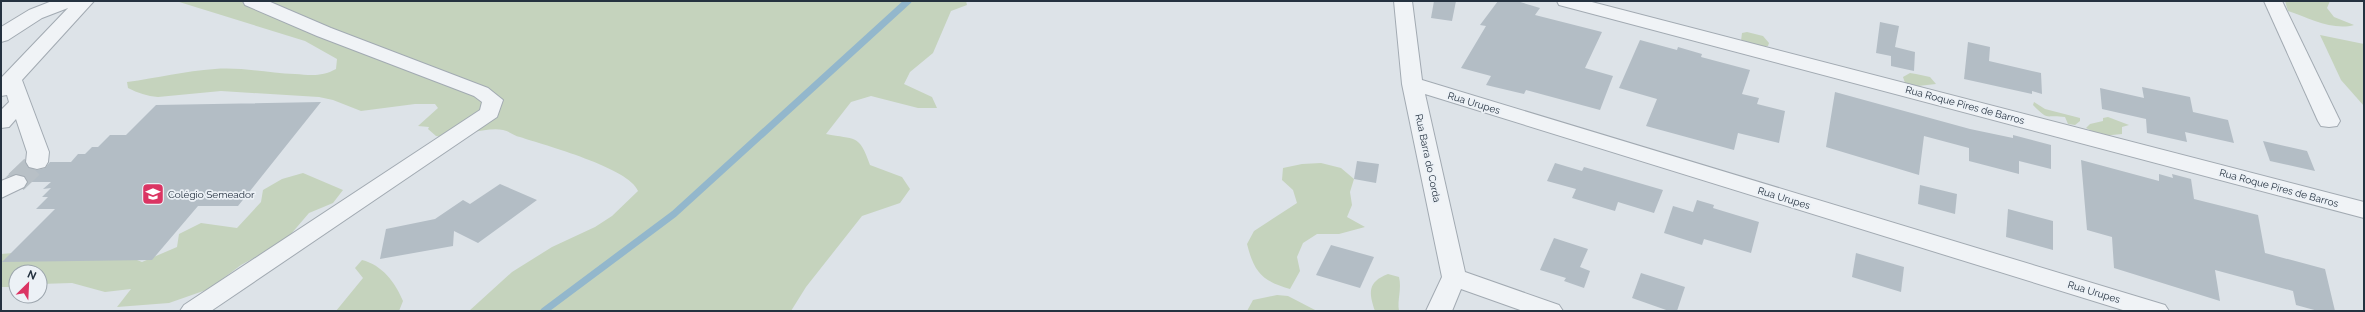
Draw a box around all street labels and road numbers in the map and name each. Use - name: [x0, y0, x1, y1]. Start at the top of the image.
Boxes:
- street label: Rua Roque Pires de Barros: [1904, 84, 2026, 126]
- street label: Rua Urupes: [1446, 90, 1502, 116]
- street label: Rua Barra do Corda: [1413, 113, 1443, 203]
- street label: Rua Roque Pires de Barros: [2218, 167, 2340, 209]
- street label: Rua Urupes: [1756, 185, 1812, 211]
- street label: Rua Urupes: [2066, 279, 2122, 305]

